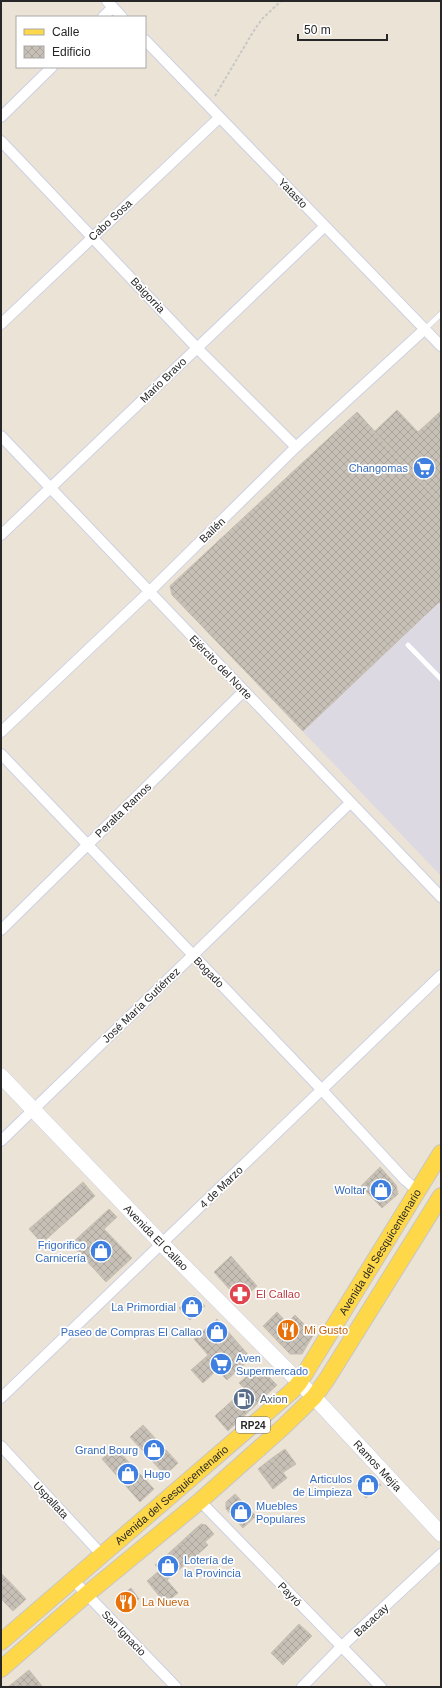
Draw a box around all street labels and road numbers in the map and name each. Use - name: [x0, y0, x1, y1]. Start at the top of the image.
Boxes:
- street label: Yatasto: [276, 176, 310, 210]
- street label: Cabo Sosa: [86, 196, 135, 243]
- street label: Baigorria: [129, 275, 168, 316]
- street label: Mario Bravo: [138, 355, 188, 405]
- street label: Bailén: [197, 515, 227, 545]
- street label: Ejército del Norte: [187, 632, 255, 702]
- street label: Peralta Ramos: [93, 780, 154, 840]
- street label: Bogado: [192, 954, 226, 990]
- street label: José María Gutiérrez: [100, 965, 182, 1045]
- street label: 4 de Marzo: [197, 1164, 245, 1210]
- street label: Avenida del Sesquicentenario: [337, 1187, 423, 1317]
- street label: Avenida El Callao: [122, 1202, 191, 1273]
- road number: RP24: [236, 1417, 270, 1433]
- street label: Ramos Mejía: [351, 1438, 405, 1494]
- street label: Avenida del Sesquicentenario: [112, 1443, 230, 1547]
- street label: Uspallata: [31, 1479, 72, 1522]
- street label: Payró: [276, 1579, 304, 1609]
- street label: Bacacay: [351, 1601, 391, 1639]
- street label: San Ignacio: [100, 1608, 148, 1658]

